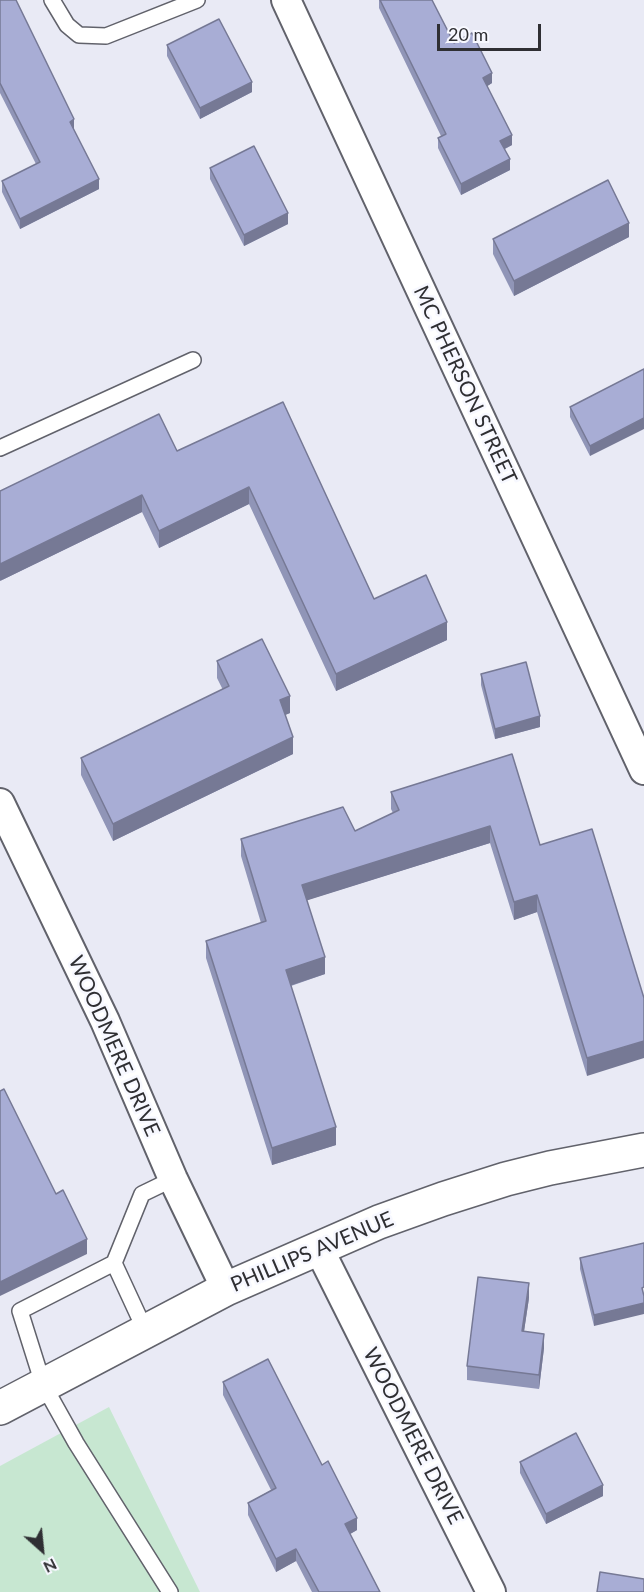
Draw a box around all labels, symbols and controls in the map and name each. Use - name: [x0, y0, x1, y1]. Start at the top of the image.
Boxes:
- scale bar: [440, 12, 544, 50]
- text: 20 m: [448, 23, 488, 45]
- street label: MC PHERSON STREET: [408, 282, 522, 488]
- street label: WOODMERE DRIVE: [63, 952, 165, 1140]
- street label: PHILLIPS AVENUE: [227, 1206, 397, 1298]
- street label: WOODMERE DRIVE: [358, 1344, 468, 1528]
- north arrow: [12, 1520, 72, 1580]
- text: N: [41, 1555, 60, 1578]

